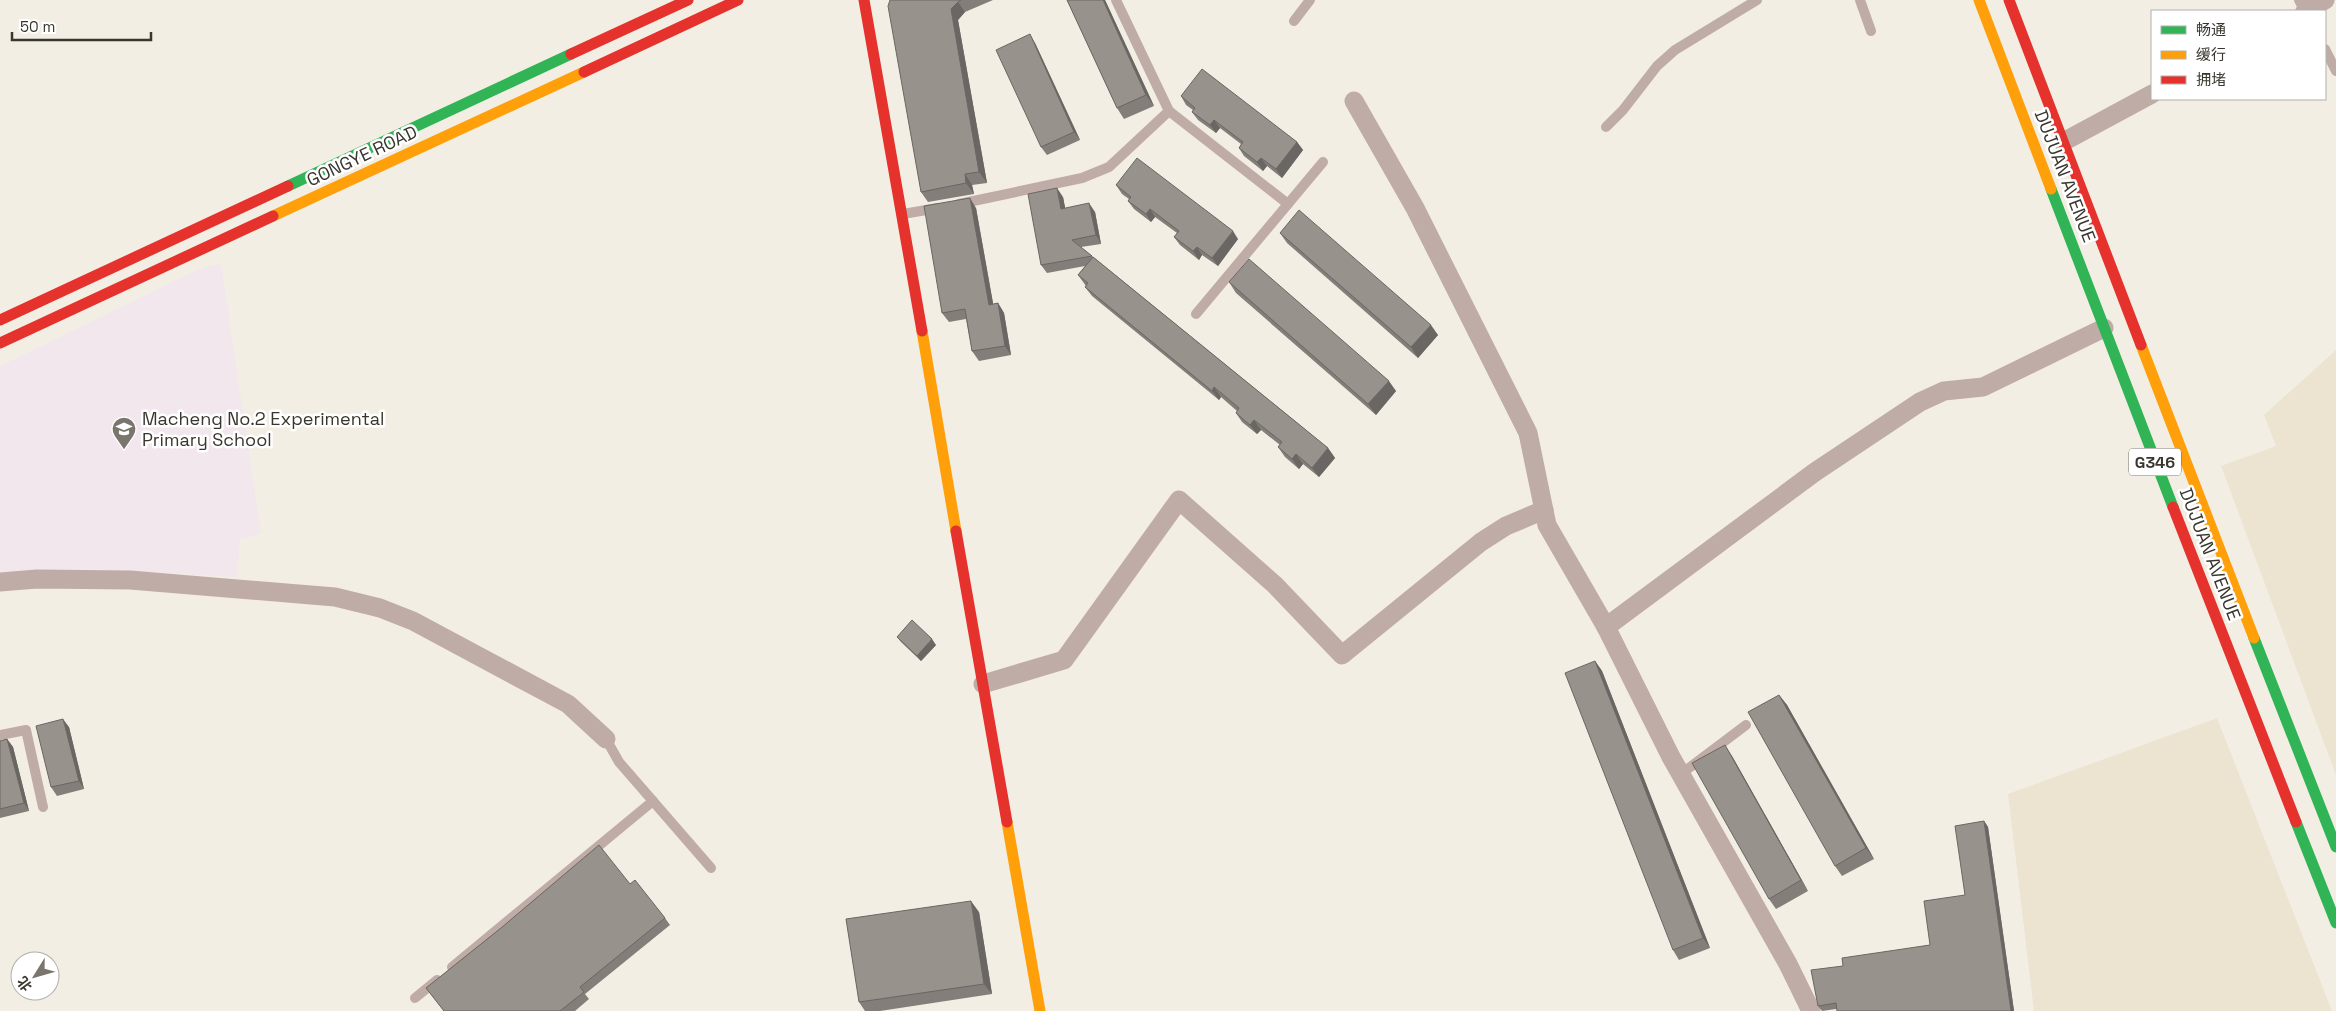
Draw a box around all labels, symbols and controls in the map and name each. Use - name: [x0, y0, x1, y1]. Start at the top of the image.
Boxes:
- scale bar: [12, 10, 151, 42]
- legend: [2151, 10, 2326, 100]
- text: 50 m: [20, 17, 55, 36]
- text: 畅通: [2196, 20, 2226, 39]
- text: 缓行: [2196, 45, 2226, 64]
- text: 拥堵: [2196, 70, 2226, 89]
- street label: DUJUAN AVENUE: [2030, 106, 2101, 245]
- street label: GONGYE ROAD: [303, 120, 421, 191]
- place label: Macheng No.2 Experimental Primary School: [142, 407, 384, 451]
- school or university icon: Macheng No.2 Experimental Primary School: [111, 416, 137, 450]
- road number: G346: [2129, 448, 2181, 476]
- street label: DUJUAN AVENUE: [2175, 484, 2246, 623]
- north arrow: [10, 951, 60, 1001]
- text: 北: [13, 973, 36, 995]

